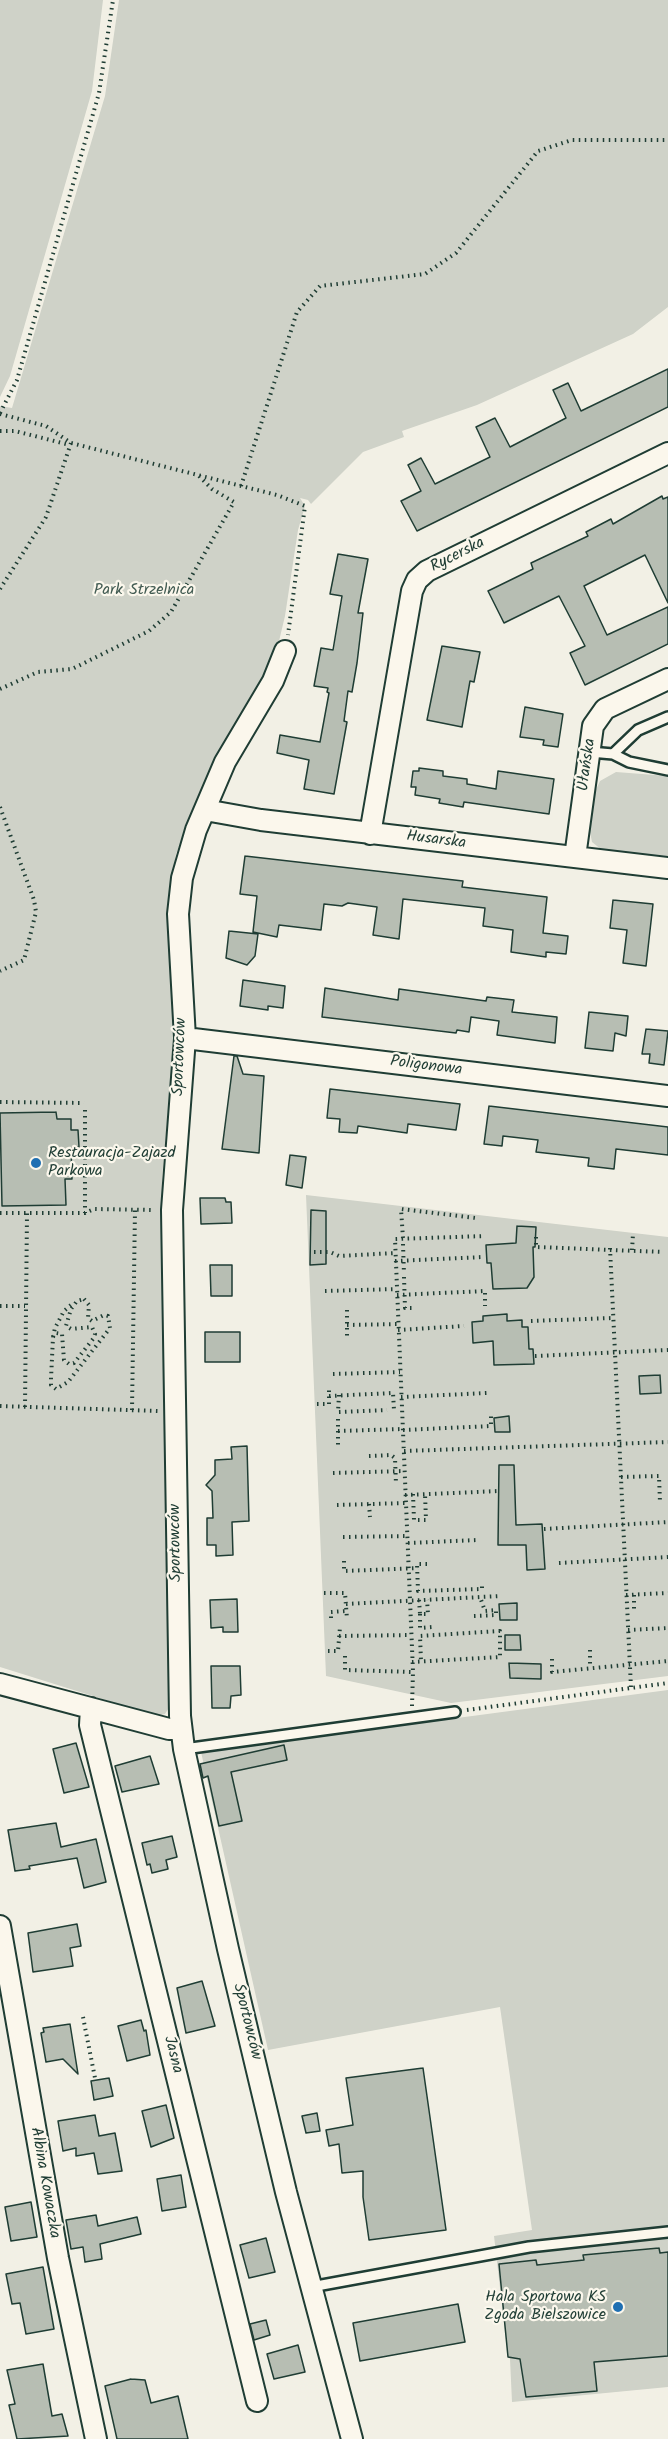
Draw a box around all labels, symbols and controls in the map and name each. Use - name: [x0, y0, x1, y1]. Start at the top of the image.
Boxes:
- street label: Rycerska: [428, 534, 488, 578]
- park label: Park Strzelnica: [94, 581, 194, 601]
- street label: Ułańska: [575, 737, 601, 793]
- street label: Husarska: [405, 828, 467, 854]
- street label: Sportowców: [170, 1018, 192, 1096]
- street label: Poligonowa: [389, 1053, 463, 1081]
- place label: Restauracja-Zajazd Parkowa: [48, 1144, 176, 1182]
- marker: Restauracja-Zajazd Parkowa: [29, 1156, 43, 1170]
- street label: Sportowców: [167, 1504, 187, 1582]
- street label: Sportowców: [227, 1982, 265, 2062]
- street label: Jasna: [158, 2034, 186, 2076]
- street label: Albina Kowaczka: [25, 2126, 63, 2240]
- place label: Hala Sportowa KS Zgoda Bielszowice: [484, 2288, 606, 2326]
- marker: Hala Sportowa KS Zgoda Bielszowice: [611, 2300, 625, 2314]

